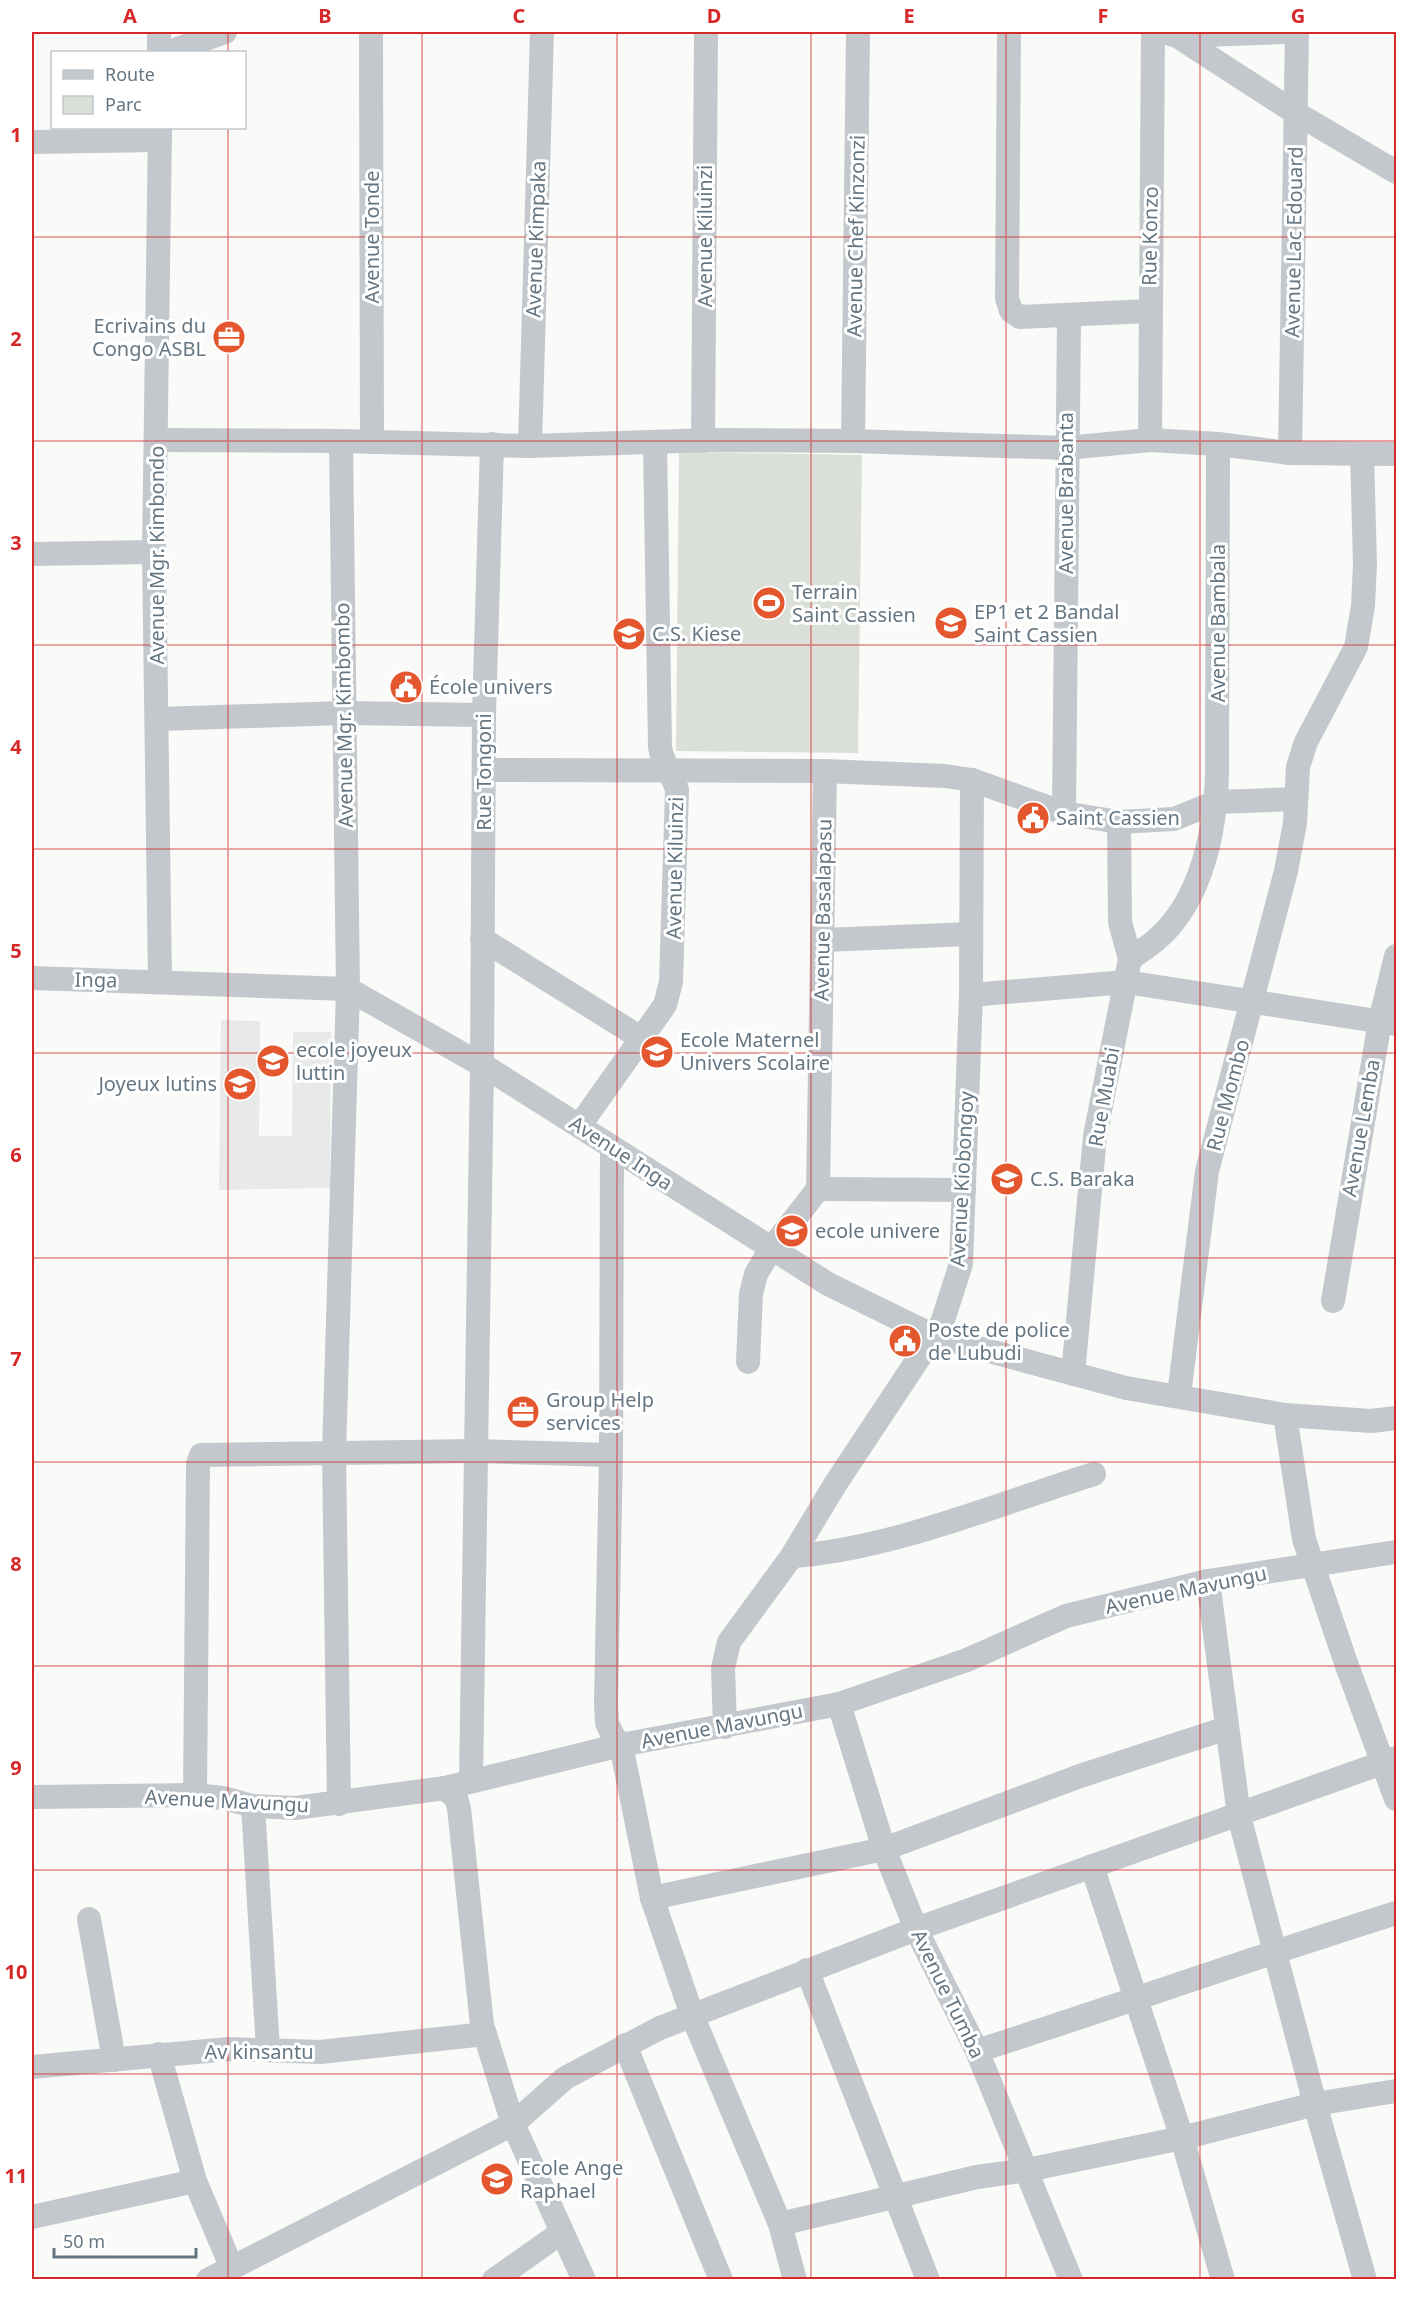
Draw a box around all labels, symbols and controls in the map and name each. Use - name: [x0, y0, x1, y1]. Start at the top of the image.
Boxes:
- text: A: [123, 2, 137, 29]
- text: B: [318, 2, 332, 29]
- text: C: [513, 2, 526, 29]
- text: D: [707, 2, 721, 29]
- text: E: [903, 2, 915, 29]
- text: F: [1098, 2, 1108, 29]
- text: G: [1291, 2, 1305, 29]
- legend: [51, 51, 246, 129]
- text: Route: [105, 62, 155, 86]
- text: Parc: [105, 92, 142, 116]
- text: 1: [10, 121, 22, 148]
- street label: Avenue Chef Kinzonzi: [840, 135, 871, 337]
- street label: Avenue Lac Edouard: [1278, 146, 1309, 338]
- street label: Avenue Kimpaka: [519, 160, 552, 318]
- street label: Avenue Kiluinzi: [691, 165, 718, 307]
- street label: Avenue Tonde: [358, 170, 385, 304]
- street label: Rue Konzo: [1135, 186, 1164, 286]
- place label: Ecrivains du Congo ASBL: [92, 312, 206, 362]
- office icon: Ecrivains du Congo ASBL: [211, 319, 247, 355]
- text: 2: [10, 325, 22, 352]
- street label: Avenue Brabanta: [1052, 412, 1079, 574]
- street label: Avenue Mgr. Kimbondo: [143, 446, 170, 664]
- text: 3: [10, 529, 22, 556]
- street label: Avenue Bambala: [1204, 544, 1231, 702]
- place label: Terrain Saint Cassien: [792, 578, 916, 628]
- sports icon: Terrain Saint Cassien: [751, 585, 787, 621]
- place label: EP1 et 2 Bandal Saint Cassien: [974, 598, 1119, 648]
- street label: Avenue Mgr. Kimbombo: [328, 602, 359, 828]
- school or university icon: EP1 et 2 Bandal Saint Cassien: [933, 605, 969, 641]
- school or university icon: C.S. Kiese: [611, 616, 647, 652]
- place label: C.S. Kiese: [652, 620, 741, 647]
- public building icon: École univers: [388, 669, 424, 705]
- place label: École univers: [429, 673, 553, 700]
- street label: Rue Tongoni: [470, 713, 497, 831]
- text: 4: [10, 733, 22, 760]
- street label: Avenue Kiluinzi: [660, 796, 689, 939]
- public building icon: Saint Cassien: [1015, 800, 1051, 836]
- place label: Saint Cassien: [1056, 804, 1180, 831]
- street label: Avenue Basalapasu: [807, 819, 838, 1001]
- text: 5: [10, 937, 22, 964]
- street label: Inga: [74, 966, 118, 993]
- place label: Ecole Maternel Univers Scolaire: [680, 1026, 830, 1076]
- school or university icon: Ecole Maternel Univers Scolaire: [639, 1034, 675, 1070]
- place label: ecole joyeux luttin: [296, 1036, 412, 1086]
- street label: Rue Mombo: [1200, 1036, 1255, 1154]
- school or university icon: ecole joyeux luttin: [255, 1043, 291, 1079]
- street label: Rue Muabi: [1081, 1045, 1126, 1149]
- street label: Avenue Lemba: [1335, 1057, 1386, 1199]
- school or university icon: Joyeux lutins: [222, 1066, 258, 1102]
- place label: Joyeux lutins: [96, 1070, 217, 1097]
- street label: Avenue Kiobongoy: [943, 1090, 980, 1268]
- street label: Avenue Inga: [564, 1109, 678, 1196]
- text: 6: [10, 1141, 22, 1168]
- school or university icon: C.S. Baraka: [989, 1161, 1025, 1197]
- place label: C.S. Baraka: [1030, 1165, 1135, 1192]
- school or university icon: ecole univere: [774, 1213, 810, 1249]
- place label: ecole univere: [815, 1217, 940, 1244]
- place label: Poste de police de Lubudi: [928, 1316, 1070, 1366]
- public building icon: Poste de police de Lubudi: [887, 1323, 923, 1359]
- text: 7: [10, 1345, 22, 1372]
- place label: Group Help services: [546, 1386, 654, 1436]
- office icon: Group Help services: [505, 1394, 541, 1430]
- text: 8: [10, 1550, 22, 1577]
- street label: Avenue Mavungu: [1103, 1559, 1269, 1620]
- street label: Avenue Mavungu: [639, 1697, 805, 1754]
- text: 9: [10, 1754, 22, 1781]
- street label: Avenue Mavungu: [144, 1783, 310, 1818]
- street label: Avenue Tumba: [906, 1925, 991, 2063]
- text: 10: [5, 1958, 27, 1985]
- street label: Av kinsantu: [204, 2038, 314, 2065]
- place label: Ecole Ange Raphael: [520, 2154, 623, 2204]
- school or university icon: Ecole Ange Raphael: [479, 2161, 515, 2197]
- text: 11: [5, 2162, 27, 2189]
- scale bar: [54, 2221, 196, 2259]
- text: 50 m: [63, 2229, 105, 2253]

